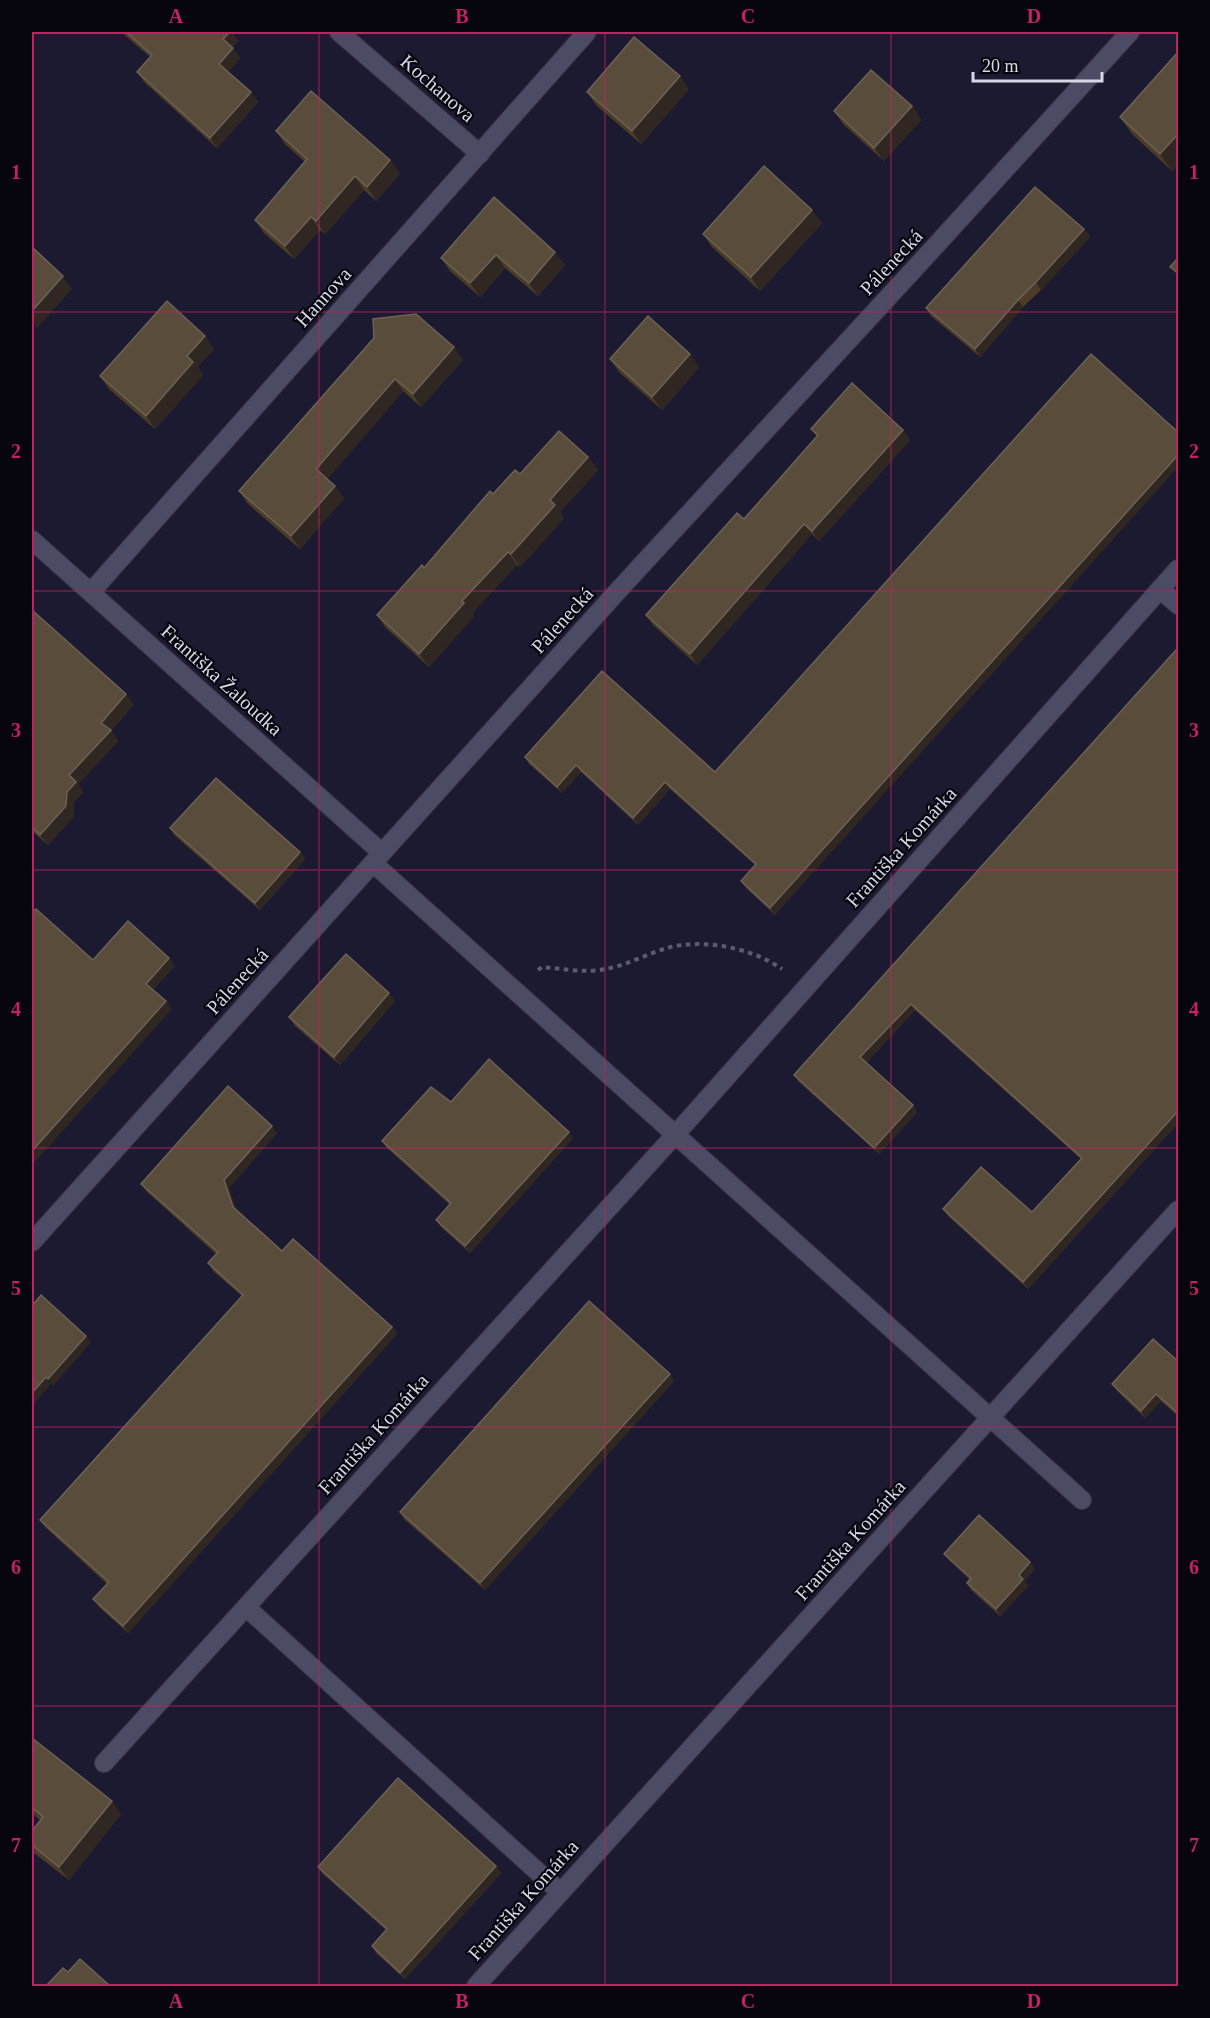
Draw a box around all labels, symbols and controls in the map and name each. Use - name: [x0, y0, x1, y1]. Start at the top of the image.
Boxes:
- text: A: [169, 5, 184, 27]
- text: B: [455, 5, 469, 27]
- text: C: [741, 5, 755, 27]
- text: D: [1027, 5, 1041, 27]
- scale bar: [973, 45, 1102, 83]
- street label: Kochanova: [396, 50, 480, 126]
- text: 20 m: [982, 56, 1019, 76]
- text: 1: [11, 161, 21, 183]
- text: 1: [1189, 161, 1199, 183]
- street label: Pálenecká: [855, 225, 927, 299]
- street label: Hannova: [291, 263, 355, 331]
- text: 2: [11, 440, 21, 462]
- text: 2: [1189, 440, 1199, 462]
- street label: Pálenecká: [527, 582, 597, 657]
- street label: Františka Žaloudka: [157, 620, 287, 740]
- text: 3: [11, 719, 21, 741]
- text: 3: [1189, 719, 1199, 741]
- street label: Františka Komárka: [841, 782, 961, 912]
- street label: Pálenecká: [202, 943, 272, 1018]
- text: 4: [11, 998, 21, 1020]
- text: 4: [1189, 998, 1199, 1020]
- text: 5: [11, 1277, 21, 1299]
- text: 5: [1189, 1277, 1199, 1299]
- street label: Františka Komárka: [313, 1369, 433, 1499]
- street label: Františka Komárka: [790, 1475, 910, 1605]
- text: 6: [11, 1556, 21, 1578]
- text: 6: [1189, 1556, 1199, 1578]
- text: 7: [11, 1834, 21, 1856]
- text: 7: [1189, 1834, 1199, 1856]
- street label: Františka Komárka: [463, 1835, 583, 1965]
- text: A: [169, 1990, 184, 2012]
- text: B: [455, 1990, 469, 2012]
- text: C: [741, 1990, 755, 2012]
- text: D: [1027, 1990, 1041, 2012]

